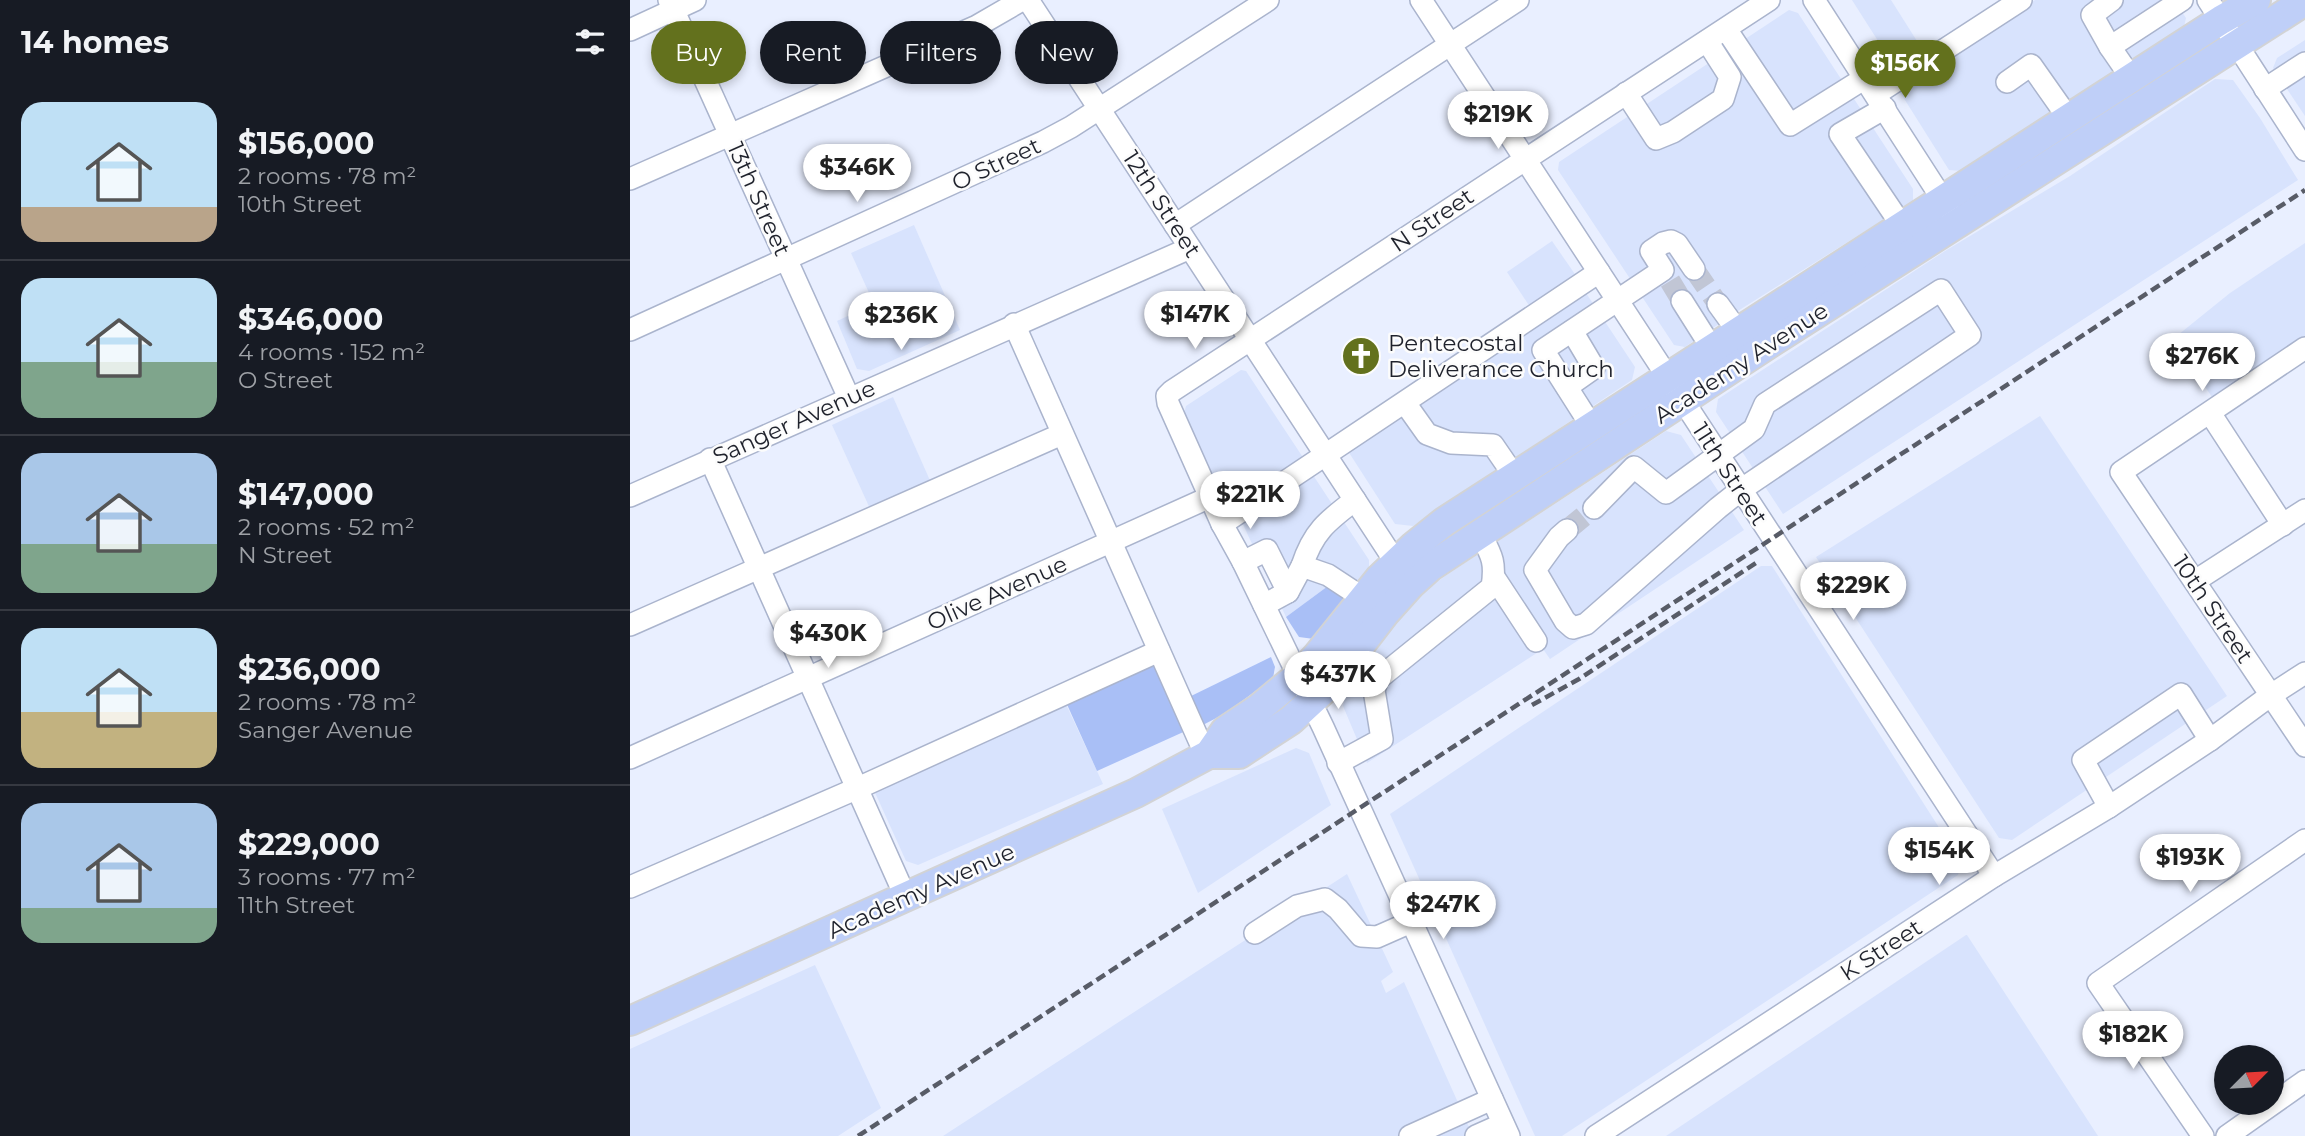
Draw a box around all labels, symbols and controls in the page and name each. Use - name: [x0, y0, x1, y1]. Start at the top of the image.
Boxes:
- chip: Buy: [651, 21, 746, 84]
- chip: Rent: [760, 21, 866, 84]
- chip: Filters: [880, 21, 1001, 84]
- chip: New: [1015, 21, 1118, 84]
- icon: filters: [571, 23, 609, 61]
- text: 14 homes: [21, 24, 169, 61]
- pin: $156K: [1856, 41, 1954, 100]
- text: $156K: [1871, 49, 1939, 77]
- pin: $219K: [1449, 92, 1547, 151]
- text: $219K: [1464, 100, 1532, 128]
- text: $156,000: [238, 125, 374, 162]
- icon: home: [77, 130, 161, 214]
- street label: O Street: [947, 131, 1045, 197]
- street label: 13th Street: [721, 138, 797, 260]
- pin: $346K: [808, 144, 906, 204]
- street label: 12th Street: [1117, 145, 1207, 263]
- text: $346K: [819, 153, 895, 181]
- text: 2 rooms · 78 m²: [238, 162, 416, 190]
- street label: N Street: [1385, 182, 1479, 258]
- text: 10th Street: [238, 190, 362, 218]
- pin: $236K: [852, 292, 950, 352]
- pin: $147K: [1146, 292, 1244, 351]
- street label: Academy Avenue: [1649, 296, 1833, 430]
- text: $147K: [1160, 300, 1230, 328]
- text: $346,000: [238, 301, 383, 338]
- text: $236K: [864, 301, 938, 329]
- icon: home: [77, 306, 161, 390]
- place label: Pentecostal Deliverance Church: [1388, 329, 1614, 383]
- pin: $276K: [2153, 334, 2251, 393]
- church icon: Pentecostal Deliverance Church: [1340, 335, 1382, 377]
- text: 4 rooms · 152 m²: [238, 338, 425, 366]
- text: $276K: [2165, 342, 2239, 370]
- text: O Street: [238, 366, 333, 394]
- street label: Sanger Avenue: [708, 374, 880, 470]
- street label: 11th Street: [1686, 417, 1774, 531]
- pin: $221K: [1201, 472, 1299, 531]
- text: $147,000: [238, 476, 374, 513]
- text: $221K: [1216, 480, 1284, 508]
- icon: home: [77, 481, 161, 565]
- text: 2 rooms · 52 m²: [238, 513, 415, 541]
- text: N Street: [238, 541, 332, 569]
- street label: Olive Avenue: [923, 550, 1071, 636]
- street label: 10th Street: [2167, 550, 2259, 668]
- pin: $229K: [1804, 562, 1902, 622]
- text: $229K: [1816, 571, 1890, 599]
- pin: $430K: [779, 610, 877, 670]
- text: $430K: [790, 619, 866, 647]
- text: $236,000: [238, 651, 381, 688]
- pin: $437K: [1289, 652, 1387, 711]
- icon: home: [77, 656, 161, 740]
- text: $437K: [1300, 660, 1376, 688]
- text: 2 rooms · 78 m²: [238, 688, 416, 716]
- text: Sanger Avenue: [238, 716, 413, 744]
- text: $229,000: [238, 826, 380, 863]
- pin: $154K: [1890, 828, 1988, 887]
- icon: home: [77, 831, 161, 915]
- pin: $193K: [2141, 834, 2239, 894]
- text: $154K: [1904, 836, 1974, 864]
- street label: Academy Avenue: [823, 837, 1019, 945]
- text: $193K: [2156, 843, 2224, 871]
- text: 3 rooms · 77 m²: [238, 863, 416, 891]
- pin: $247K: [1394, 881, 1492, 941]
- text: $247K: [1406, 890, 1480, 918]
- text: 11th Street: [238, 891, 355, 919]
- street label: K Street: [1835, 913, 1927, 987]
- pin: $182K: [2084, 1012, 2182, 1071]
- text: $182K: [2098, 1020, 2168, 1048]
- north arrow: [2214, 1045, 2284, 1115]
- map controls: [2214, 1045, 2284, 1115]

